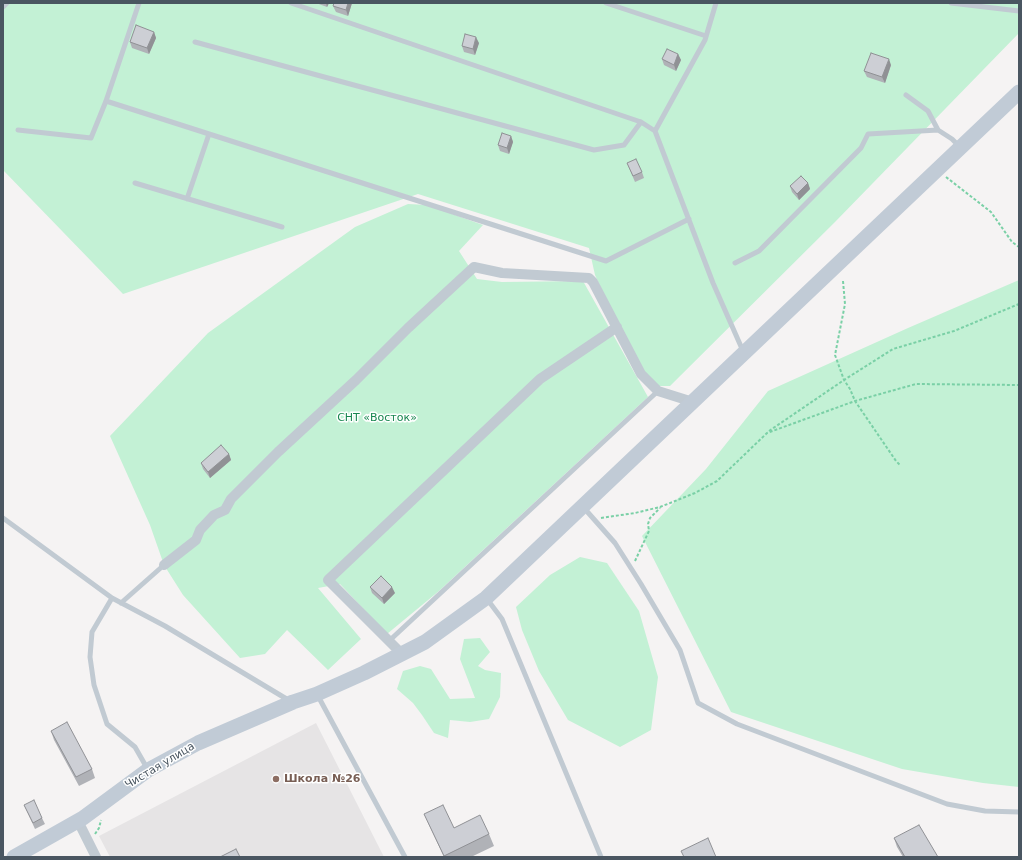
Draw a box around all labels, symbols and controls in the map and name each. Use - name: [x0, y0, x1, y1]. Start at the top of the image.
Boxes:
- park label: СНТ «Восток»: [337, 411, 417, 425]
- street label: Чистая улица: [123, 740, 197, 792]
- place label: Школа №26: [284, 772, 360, 786]
- marker: Школа №26: [271, 774, 281, 784]

